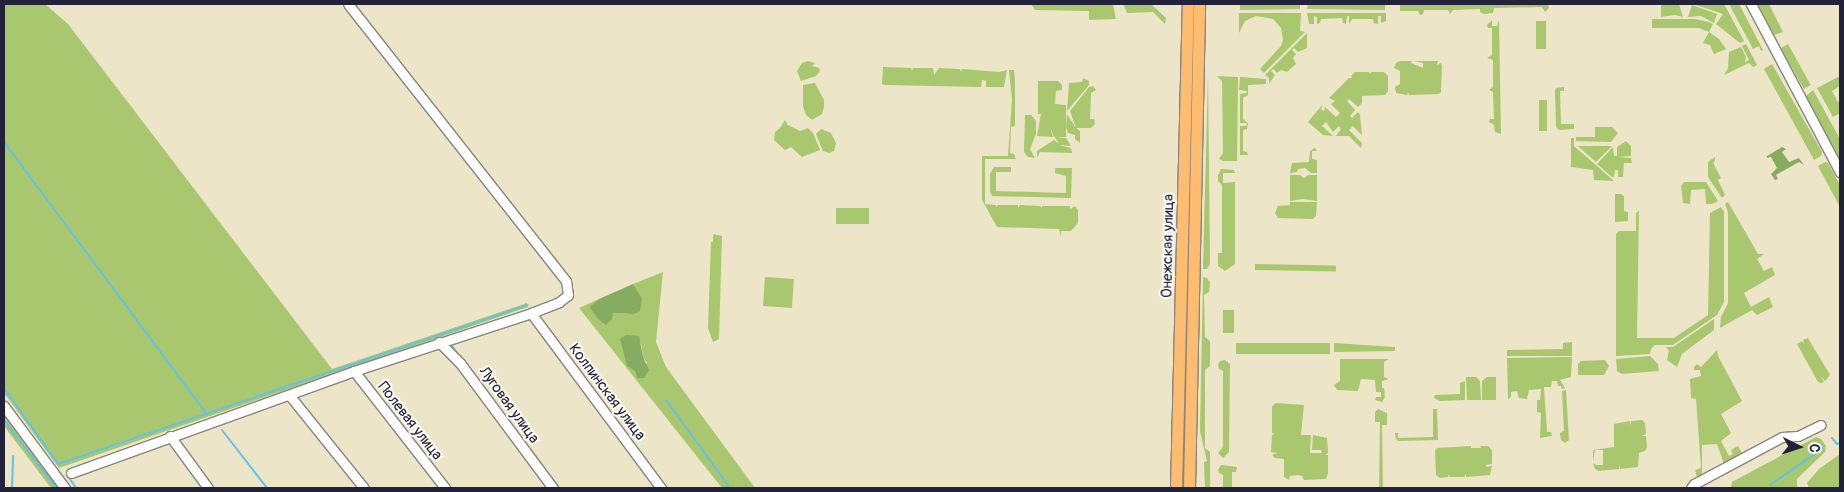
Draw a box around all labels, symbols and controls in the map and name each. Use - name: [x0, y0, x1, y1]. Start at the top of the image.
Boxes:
- street label: Онежская улица: [1158, 194, 1178, 298]
- street label: Колпинская улица: [565, 340, 649, 444]
- street label: Луговая улица: [475, 363, 543, 447]
- street label: Полевая улица: [374, 378, 446, 464]
- north arrow: [1774, 422, 1824, 472]
- text: С: [1806, 443, 1823, 453]

